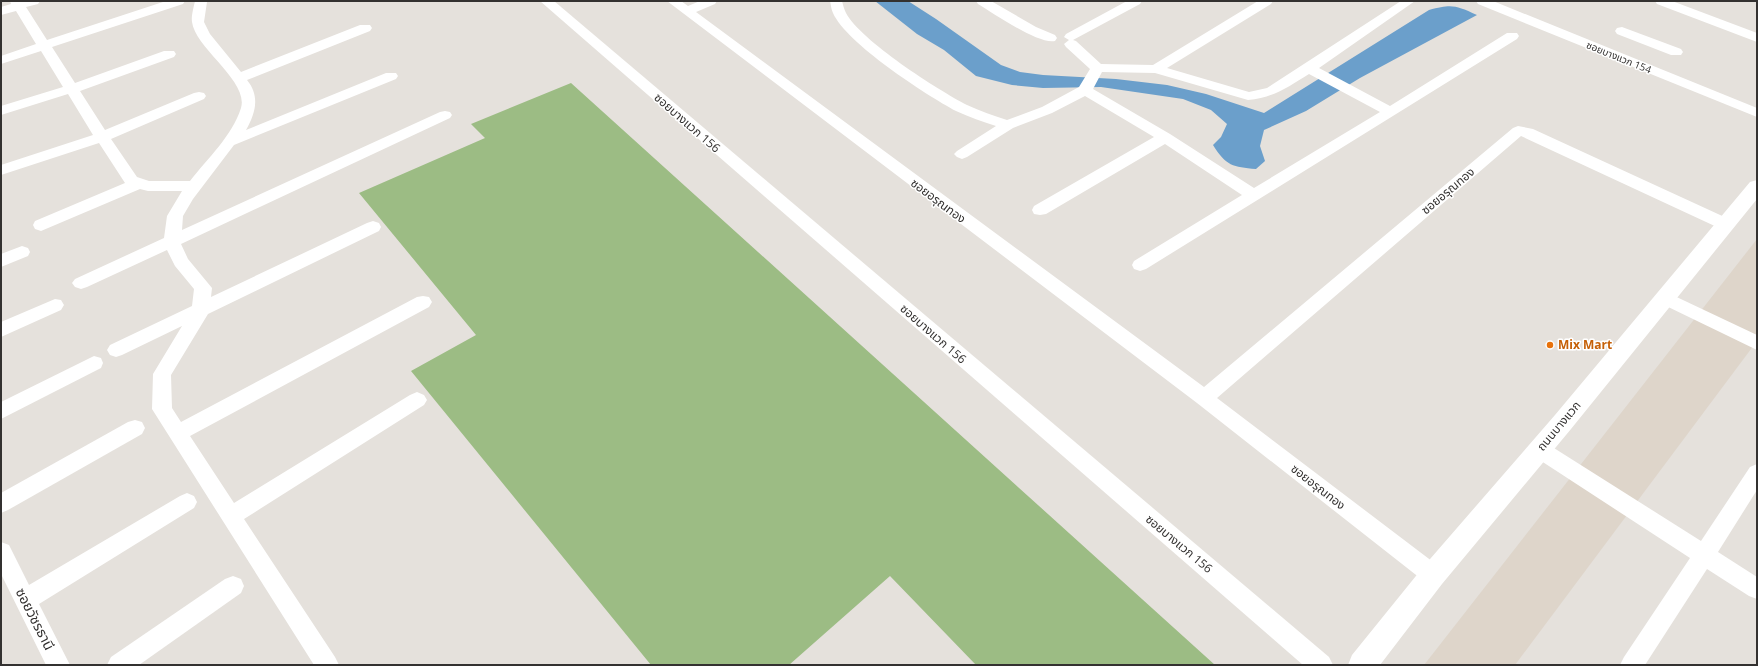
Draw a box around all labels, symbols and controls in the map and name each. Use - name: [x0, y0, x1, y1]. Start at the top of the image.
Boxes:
- street label: ซอยบางแวก 154: [1584, 38, 1654, 77]
- street label: ซอยบางแวก 156: [651, 89, 724, 156]
- street label: ซอยอรุณทอง: [1417, 163, 1478, 218]
- street label: ซอยอรุณทอง: [907, 174, 969, 227]
- street label: ซอยบางแวก 156: [897, 300, 970, 367]
- place label: Mix Mart: [1558, 336, 1612, 353]
- marker: Mix Mart: [1545, 340, 1555, 350]
- street label: ถนนบางแวก: [1533, 397, 1585, 454]
- street label: ซอยอรุณทอง: [1287, 460, 1349, 513]
- street label: ซอยบางแวก 156: [1142, 511, 1217, 577]
- street label: ซอยวัชรธานี: [12, 584, 59, 653]

